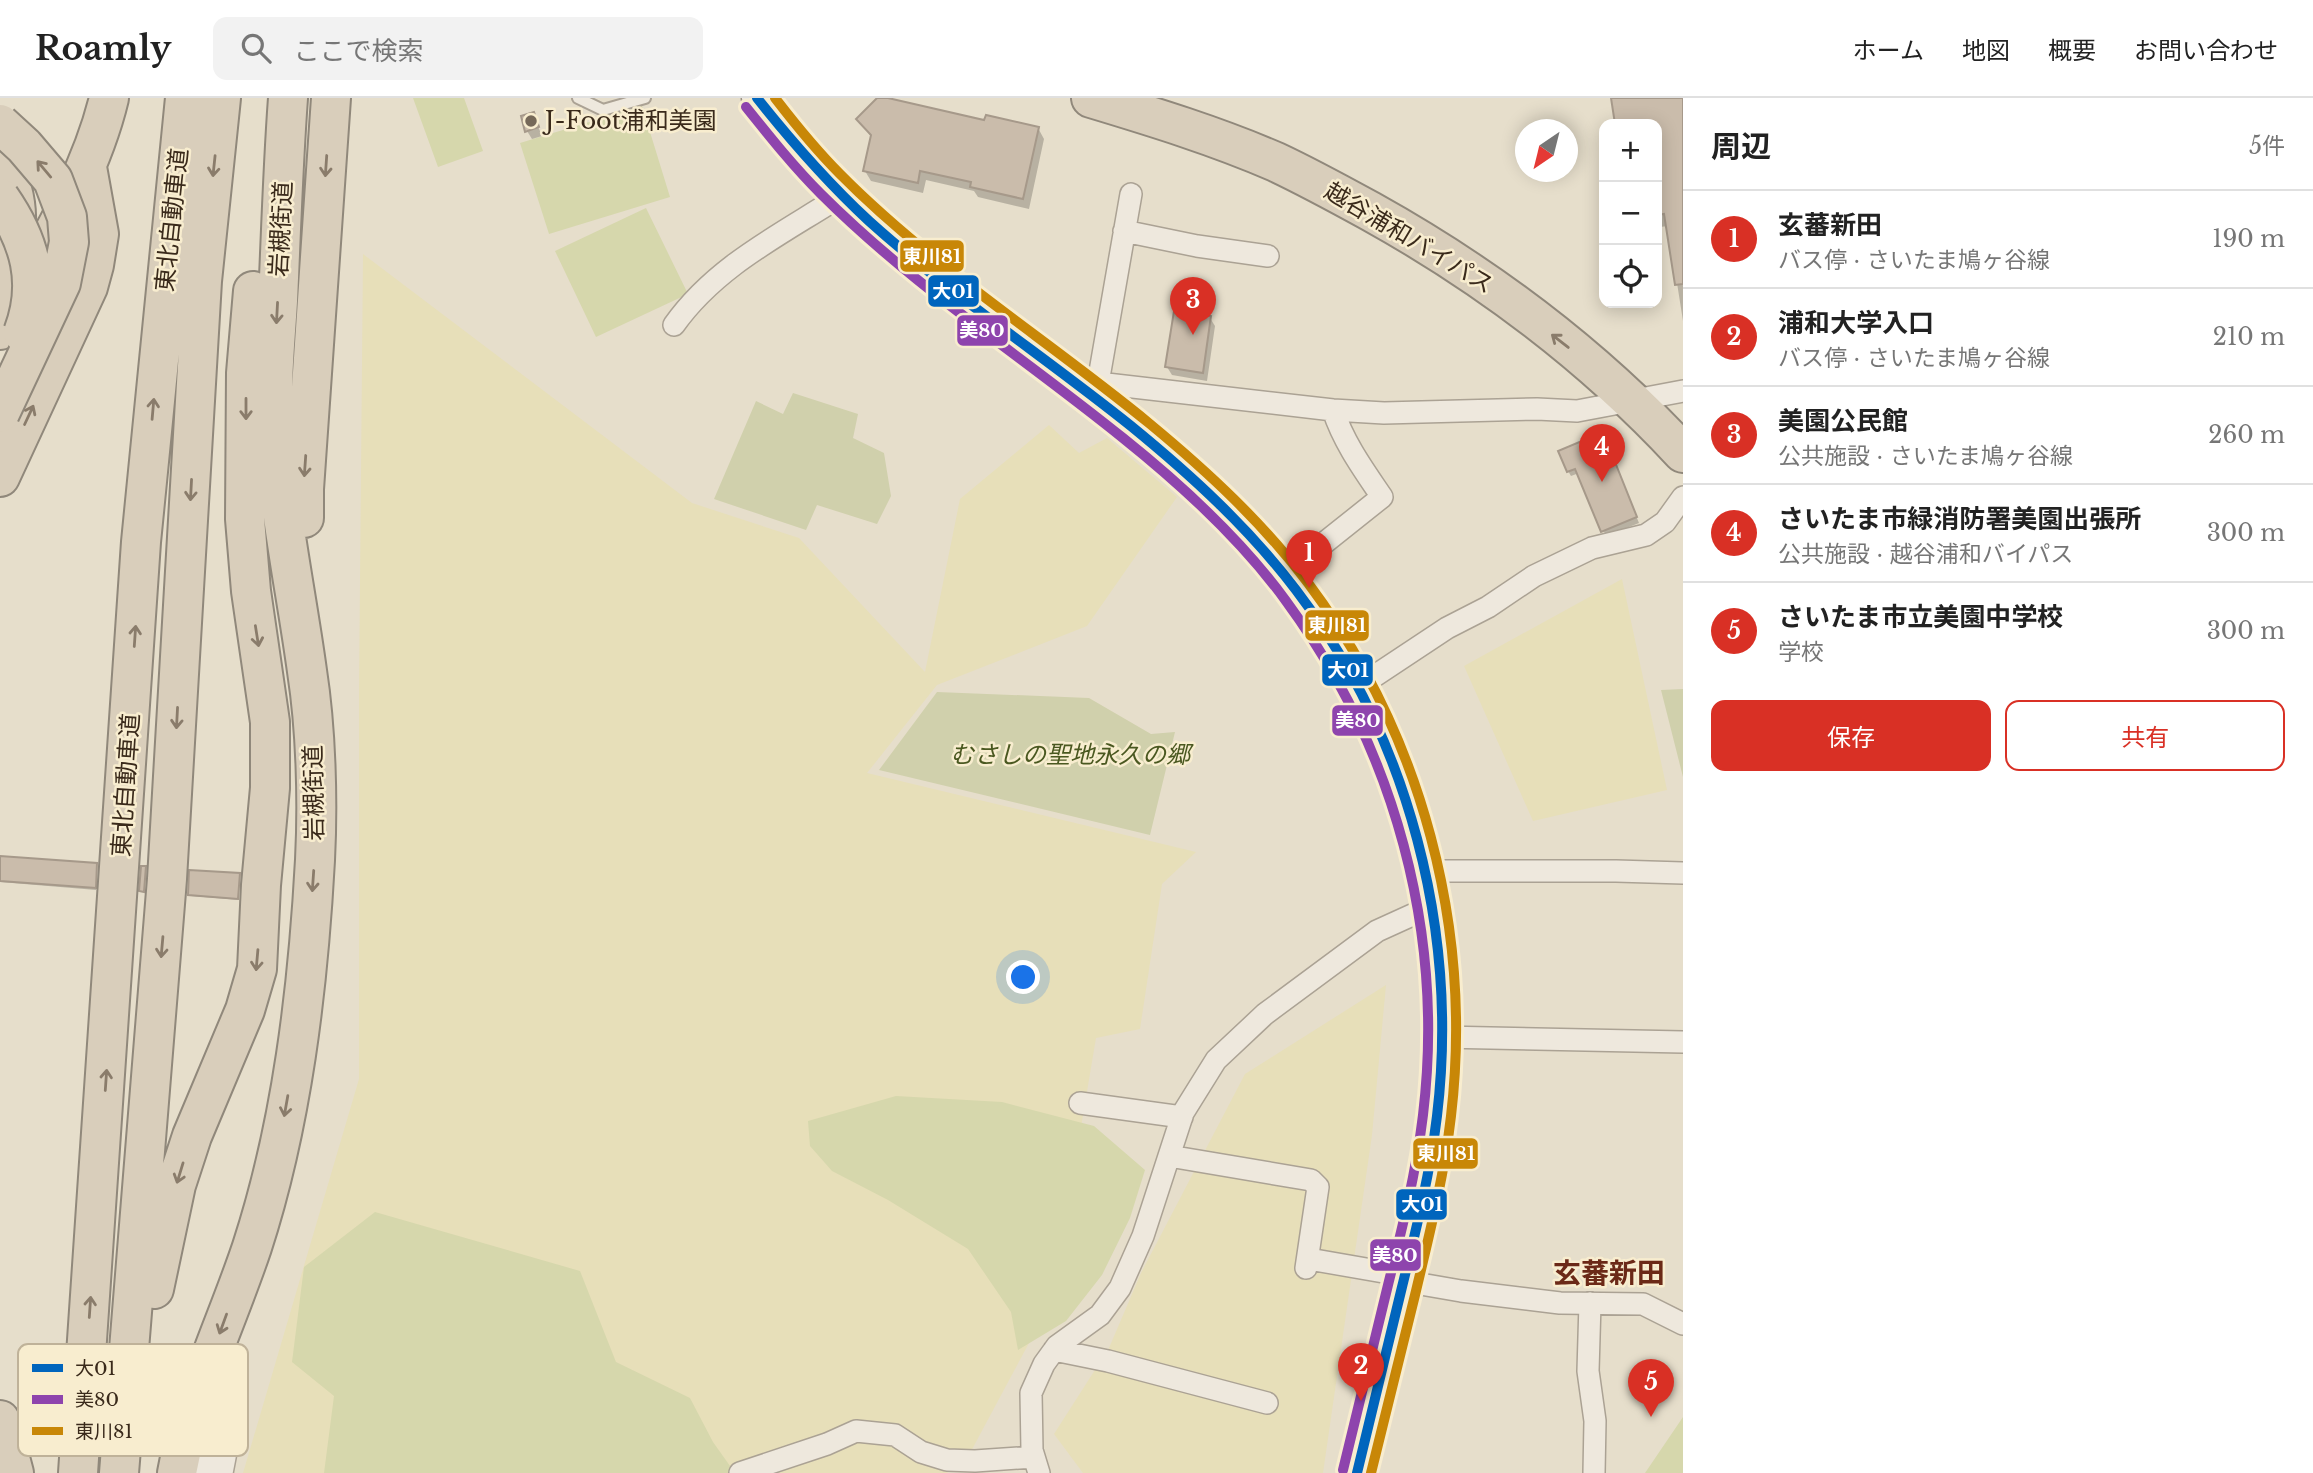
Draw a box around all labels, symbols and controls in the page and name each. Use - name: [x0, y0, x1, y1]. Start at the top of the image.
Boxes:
- search box: [213, 17, 703, 80]
- text: Roamly: [35, 28, 171, 69]
- icon: search: [237, 29, 275, 67]
- text: ここで検索: [293, 35, 423, 67]
- text: ホーム: [1853, 36, 1924, 65]
- text: 地図: [1962, 36, 2010, 65]
- text: 概要: [2048, 36, 2096, 65]
- text: お問い合わせ: [2134, 36, 2278, 65]
- place label: J-Foot浦和美園: [542, 106, 717, 135]
- marker: J-Foot浦和美園: [523, 113, 539, 129]
- north arrow: [1515, 119, 1578, 182]
- map controls: [1599, 119, 1662, 308]
- button: +: [1599, 119, 1662, 182]
- text: 周辺: [1711, 128, 1771, 165]
- text: 5件: [2249, 132, 2285, 160]
- street label: 東北自動車道: [150, 147, 193, 293]
- one-way arrow: [208, 154, 221, 177]
- one-way arrow: [319, 154, 332, 177]
- one-way arrow: [36, 160, 52, 178]
- street label: 越谷浦和バイパス: [1320, 176, 1499, 299]
- street label: 岩槻街道: [264, 180, 297, 278]
- button: −: [1599, 182, 1662, 245]
- text: 玄蕃新田: [1778, 209, 1882, 241]
- text: 1: [1729, 225, 1739, 253]
- text: 190 m: [2212, 225, 2285, 253]
- line badge: 東川81: [899, 239, 965, 273]
- text: 東川81: [903, 245, 961, 268]
- button: locate: [1599, 245, 1662, 308]
- text: バス停 · さいたま鳩ヶ谷線: [1778, 246, 2050, 274]
- line badge: 大01: [927, 274, 980, 308]
- pin: 3: [1170, 277, 1216, 335]
- text: 大01: [932, 280, 974, 303]
- one-way arrow: [271, 301, 284, 324]
- text: 浦和大学入口: [1778, 307, 1934, 339]
- line badge: 美80: [956, 314, 1009, 347]
- text: 美80: [959, 319, 1005, 342]
- text: 2: [1727, 323, 1741, 351]
- text: 210 m: [2213, 323, 2285, 351]
- one-way arrow: [1552, 333, 1570, 348]
- text: バス停 · さいたま鳩ヶ谷線: [1778, 344, 2050, 372]
- one-way arrow: [239, 397, 253, 420]
- one-way arrow: [147, 399, 160, 421]
- one-way arrow: [23, 405, 36, 426]
- text: 美園公民館: [1778, 405, 1908, 437]
- text: 3: [1727, 421, 1741, 449]
- text: 260 m: [2208, 421, 2285, 449]
- pin: 4: [1579, 424, 1625, 482]
- text: 公共施設 · さいたま鳩ヶ谷線: [1778, 442, 2073, 470]
- one-way arrow: [298, 455, 311, 477]
- one-way arrow: [184, 479, 197, 502]
- text: さいたま市緑消防署美園出張所: [1778, 503, 2141, 535]
- text: 4: [1726, 519, 1742, 547]
- text: 300 m: [2207, 519, 2285, 547]
- pin: 1: [1286, 530, 1332, 588]
- text: 公共施設 · 越谷浦和バイパス: [1778, 540, 2073, 568]
- text: さいたま市立美園中学校: [1778, 601, 2063, 633]
- line badge: 東川81: [1304, 609, 1370, 642]
- text: 東川81: [1308, 614, 1366, 637]
- text: 5: [1727, 617, 1741, 645]
- text: 300 m: [2207, 617, 2285, 645]
- one-way arrow: [251, 624, 264, 647]
- one-way arrow: [129, 625, 142, 648]
- text: 学校: [1778, 638, 1824, 666]
- line badge: 大01: [1321, 653, 1374, 687]
- text: 大01: [1327, 659, 1369, 682]
- button: 保存: [1711, 700, 1991, 771]
- button: 共有: [2005, 700, 2285, 771]
- line badge: 美80: [1331, 704, 1384, 737]
- one-way arrow: [170, 706, 183, 728]
- text: 美80: [1335, 709, 1381, 732]
- street label: 東北自動車道: [106, 712, 145, 858]
- park label: むさしの聖地永久の郷: [950, 740, 1194, 769]
- street label: 岩槻街道: [298, 745, 329, 841]
- one-way arrow: [306, 869, 319, 891]
- one-way arrow: [155, 935, 168, 958]
- one-way arrow: [250, 948, 263, 971]
- your location: [1006, 960, 1040, 994]
- one-way arrow: [100, 1069, 113, 1092]
- one-way arrow: [279, 1094, 292, 1117]
- line badge: 東川81: [1412, 1137, 1479, 1170]
- text: 東川81: [1417, 1142, 1475, 1165]
- one-way arrow: [173, 1162, 185, 1184]
- line badge: 大01: [1395, 1188, 1448, 1221]
- text: 大01: [1401, 1193, 1443, 1216]
- line badge: 美80: [1369, 1238, 1422, 1272]
- text: 美80: [1372, 1244, 1418, 1267]
- district label: 玄蕃新田: [1553, 1256, 1665, 1291]
- one-way arrow: [84, 1296, 97, 1319]
- one-way arrow: [216, 1313, 228, 1335]
- pin: 2: [1338, 1343, 1384, 1401]
- legend: [18, 1344, 248, 1456]
- text: 大01: [75, 1357, 116, 1380]
- pin: 5: [1628, 1359, 1674, 1417]
- text: 美80: [75, 1388, 119, 1411]
- text: 東川81: [75, 1420, 133, 1443]

